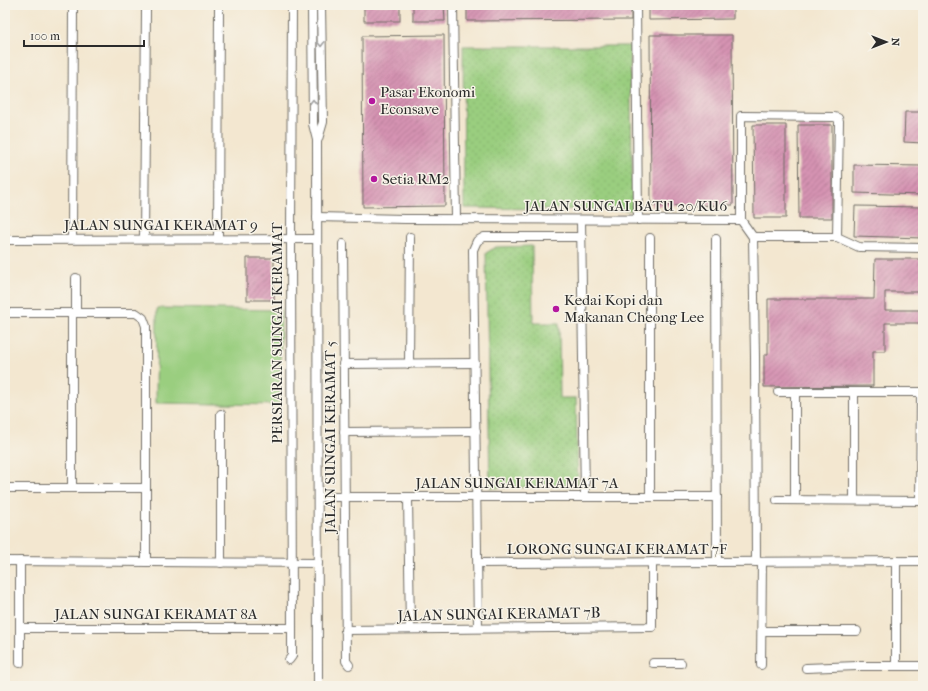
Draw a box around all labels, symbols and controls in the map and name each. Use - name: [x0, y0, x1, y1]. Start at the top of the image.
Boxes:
- scale bar: [24, 22, 144, 48]
- north arrow: [866, 22, 906, 62]
- text: 100 m: [30, 29, 60, 43]
- text: N: [889, 38, 902, 47]
- one-way arrow: [317, 41, 325, 47]
- place label: Pasar Ekonomi Econsave: [380, 83, 476, 118]
- marker: Pasar Ekonomi Econsave: [367, 96, 377, 106]
- one-way arrow: [309, 99, 317, 105]
- place label: Setia RM2: [382, 170, 450, 188]
- marker: Setia RM2: [369, 174, 379, 184]
- street label: JALAN SUNGAI BATU 20/KU6: [524, 197, 728, 215]
- street label: JALAN SUNGAI KERAMAT 9: [63, 216, 258, 234]
- street label: PERSIARAN SUNGAI KERAMAT: [268, 221, 286, 444]
- place label: Kedai Kopi dan Makanan Cheong Lee: [564, 291, 705, 326]
- marker: Kedai Kopi dan Makanan Cheong Lee: [551, 304, 561, 314]
- street label: JALAN SUNGAI KERAMAT 5: [321, 341, 339, 534]
- street label: JALAN SUNGAI KERAMAT 7A: [415, 474, 619, 492]
- street label: LORONG SUNGAI KERAMAT 7F: [507, 540, 727, 558]
- street label: JALAN SUNGAI KERAMAT 7B: [396, 603, 601, 625]
- street label: JALAN SUNGAI KERAMAT 8A: [53, 605, 258, 623]

